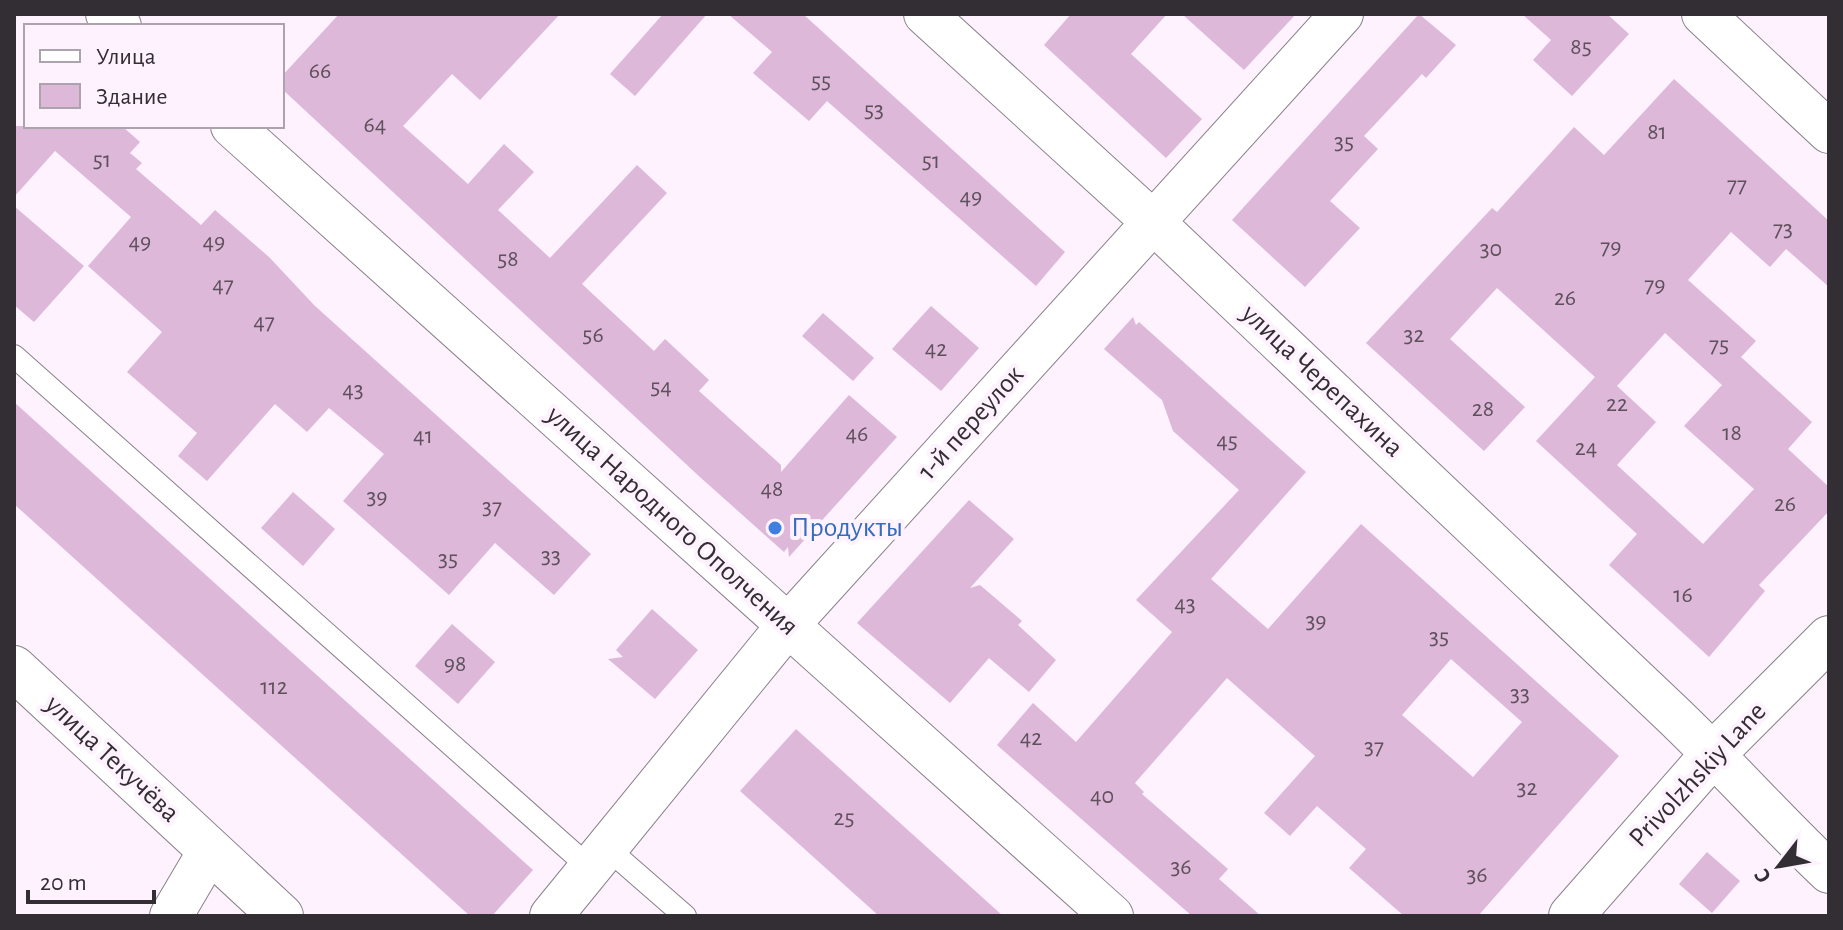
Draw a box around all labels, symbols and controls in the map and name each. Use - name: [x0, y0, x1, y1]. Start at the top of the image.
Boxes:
- legend: [24, 24, 284, 128]
- house number: 85: [1570, 35, 1592, 59]
- text: Улица: [96, 45, 156, 69]
- house number: 66: [309, 59, 331, 83]
- house number: 55: [811, 69, 831, 93]
- text: Здание: [96, 85, 167, 109]
- house number: 53: [864, 98, 884, 122]
- house number: 64: [364, 113, 386, 137]
- house number: 81: [1647, 120, 1667, 144]
- house number: 35: [1334, 130, 1354, 154]
- house number: 51: [93, 148, 111, 172]
- house number: 51: [922, 149, 940, 173]
- house number: 77: [1727, 173, 1747, 197]
- house number: 49: [960, 185, 982, 209]
- house number: 73: [1773, 217, 1793, 241]
- house number: 49: [129, 230, 151, 254]
- house number: 49: [203, 230, 225, 254]
- house number: 79: [1600, 235, 1622, 259]
- house number: 30: [1480, 237, 1502, 261]
- house number: 58: [497, 247, 519, 271]
- house number: 47: [212, 273, 234, 297]
- house number: 79: [1644, 273, 1666, 297]
- house number: 26: [1554, 286, 1576, 310]
- street label: улица Черепахина: [1235, 299, 1408, 463]
- house number: 47: [253, 310, 275, 334]
- house number: 56: [582, 323, 604, 347]
- house number: 32: [1404, 323, 1424, 347]
- house number: 75: [1709, 333, 1729, 357]
- house number: 42: [925, 337, 947, 361]
- street label: 1-й переулок: [913, 360, 1029, 485]
- house number: 54: [650, 375, 672, 399]
- house number: 43: [342, 378, 364, 402]
- house number: 22: [1606, 392, 1628, 416]
- house number: 28: [1472, 397, 1494, 421]
- street label: улица Народного Ополчения: [540, 400, 803, 641]
- house number: 18: [1722, 421, 1742, 445]
- house number: 46: [846, 422, 868, 446]
- house number: 41: [413, 424, 433, 448]
- house number: 45: [1216, 429, 1238, 453]
- house number: 24: [1575, 436, 1597, 460]
- house number: 48: [761, 477, 783, 501]
- house number: 39: [366, 485, 388, 509]
- house number: 26: [1774, 492, 1796, 516]
- house number: 37: [482, 495, 502, 519]
- place label: Продукты: [791, 514, 903, 542]
- marker: Продукты: [766, 519, 784, 537]
- house number: 33: [541, 544, 561, 568]
- house number: 35: [438, 547, 458, 571]
- house number: 16: [1673, 583, 1693, 607]
- house number: 43: [1174, 592, 1196, 616]
- house number: 39: [1305, 609, 1327, 633]
- house number: 35: [1429, 625, 1449, 649]
- house number: 98: [444, 652, 466, 676]
- house number: 112: [260, 675, 288, 699]
- house number: 33: [1510, 682, 1530, 706]
- street label: улица Текучёва: [39, 689, 185, 828]
- street label: Privolzhskiy Lane: [1624, 697, 1772, 853]
- house number: 42: [1020, 726, 1042, 750]
- house number: 37: [1364, 735, 1384, 759]
- house number: 32: [1517, 776, 1537, 800]
- house number: 40: [1090, 784, 1114, 808]
- house number: 25: [834, 806, 854, 830]
- north arrow: [1739, 826, 1819, 906]
- scale bar: [28, 854, 154, 904]
- house number: 36: [1170, 855, 1192, 879]
- house number: 36: [1466, 863, 1488, 887]
- text: С: [1750, 865, 1775, 887]
- text: 20 m: [40, 871, 87, 895]

